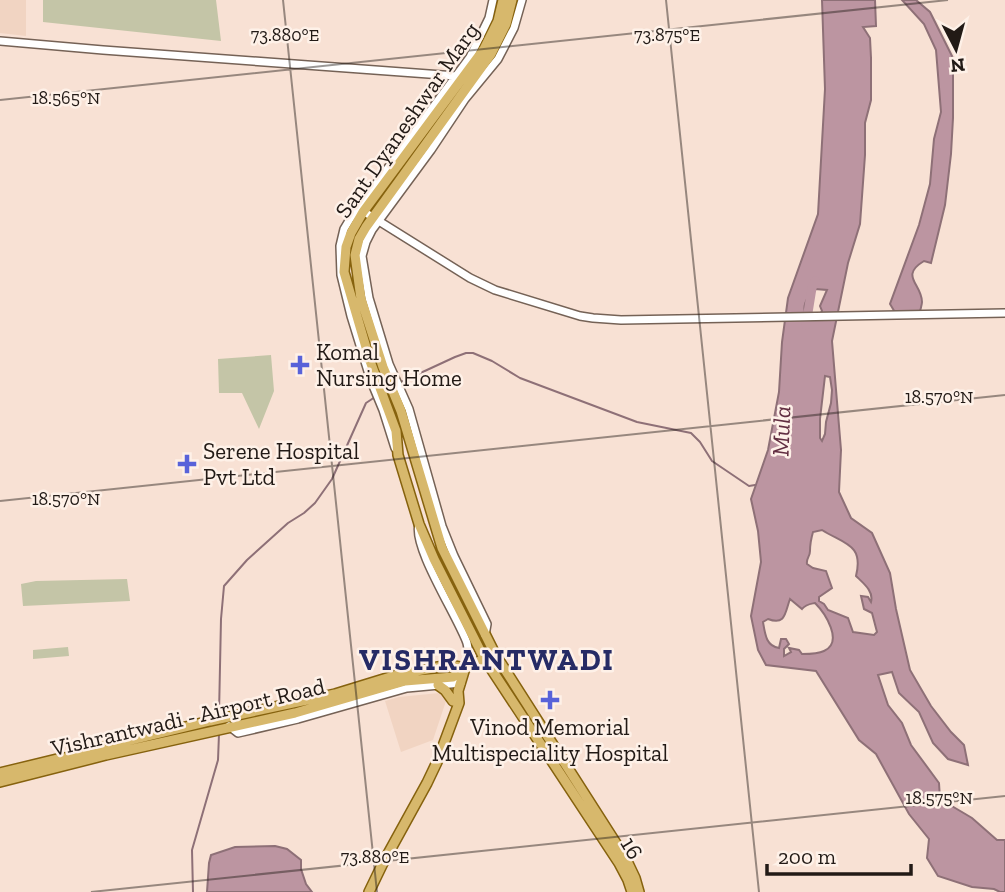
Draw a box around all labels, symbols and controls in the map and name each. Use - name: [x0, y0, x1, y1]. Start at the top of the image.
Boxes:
- north arrow: [921, 14, 991, 84]
- street label: Sant Dyaneshwar Marg: [329, 16, 485, 223]
- text: 73.880°E: [251, 24, 319, 46]
- text: 73.875°E: [634, 24, 700, 46]
- text: N: [949, 53, 966, 78]
- text: 18.565°N: [32, 87, 100, 109]
- place label: Komal Nursing Home: [316, 338, 462, 392]
- marker: Komal Nursing Home: [290, 355, 310, 375]
- text: 18.570°N: [905, 386, 973, 408]
- water label: Mula: [766, 405, 796, 457]
- place label: Serene Hospital Pvt Ltd: [203, 437, 359, 491]
- marker: Serene Hospital Pvt Ltd: [177, 454, 197, 474]
- text: 18.570°N: [32, 488, 100, 510]
- district label: VISHRANTWADI: [359, 642, 615, 678]
- street label: Vishrantwadi - Airport Road: [47, 672, 328, 762]
- marker: Vinod Memorial Multispeciality Hospital: [540, 690, 560, 710]
- place label: Vinod Memorial Multispeciality Hospital: [432, 713, 668, 767]
- text: 18.575°N: [905, 787, 973, 809]
- street label: 16: [615, 832, 649, 864]
- scale bar: [767, 832, 911, 876]
- text: 200 m: [778, 844, 836, 869]
- text: 73.880°E: [341, 846, 409, 868]

